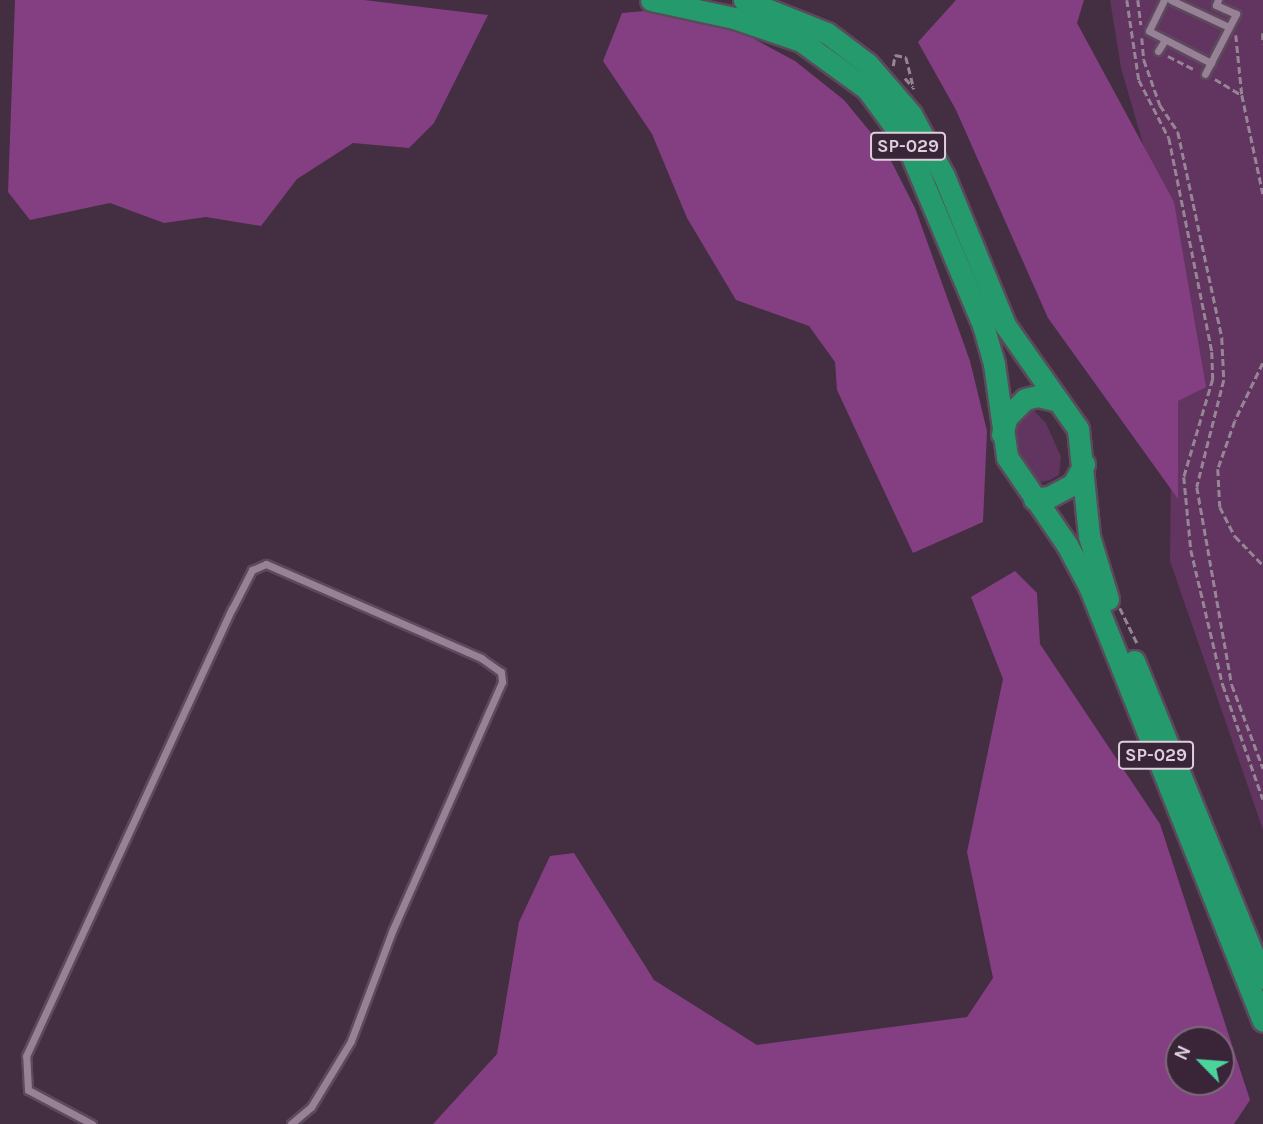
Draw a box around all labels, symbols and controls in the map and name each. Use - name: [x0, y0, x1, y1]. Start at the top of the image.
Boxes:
- road number: SP-029: [870, 132, 946, 160]
- road number: SP-029: [1118, 740, 1194, 770]
- north arrow: [1165, 1026, 1235, 1096]
- text: N: [1170, 1042, 1196, 1064]

